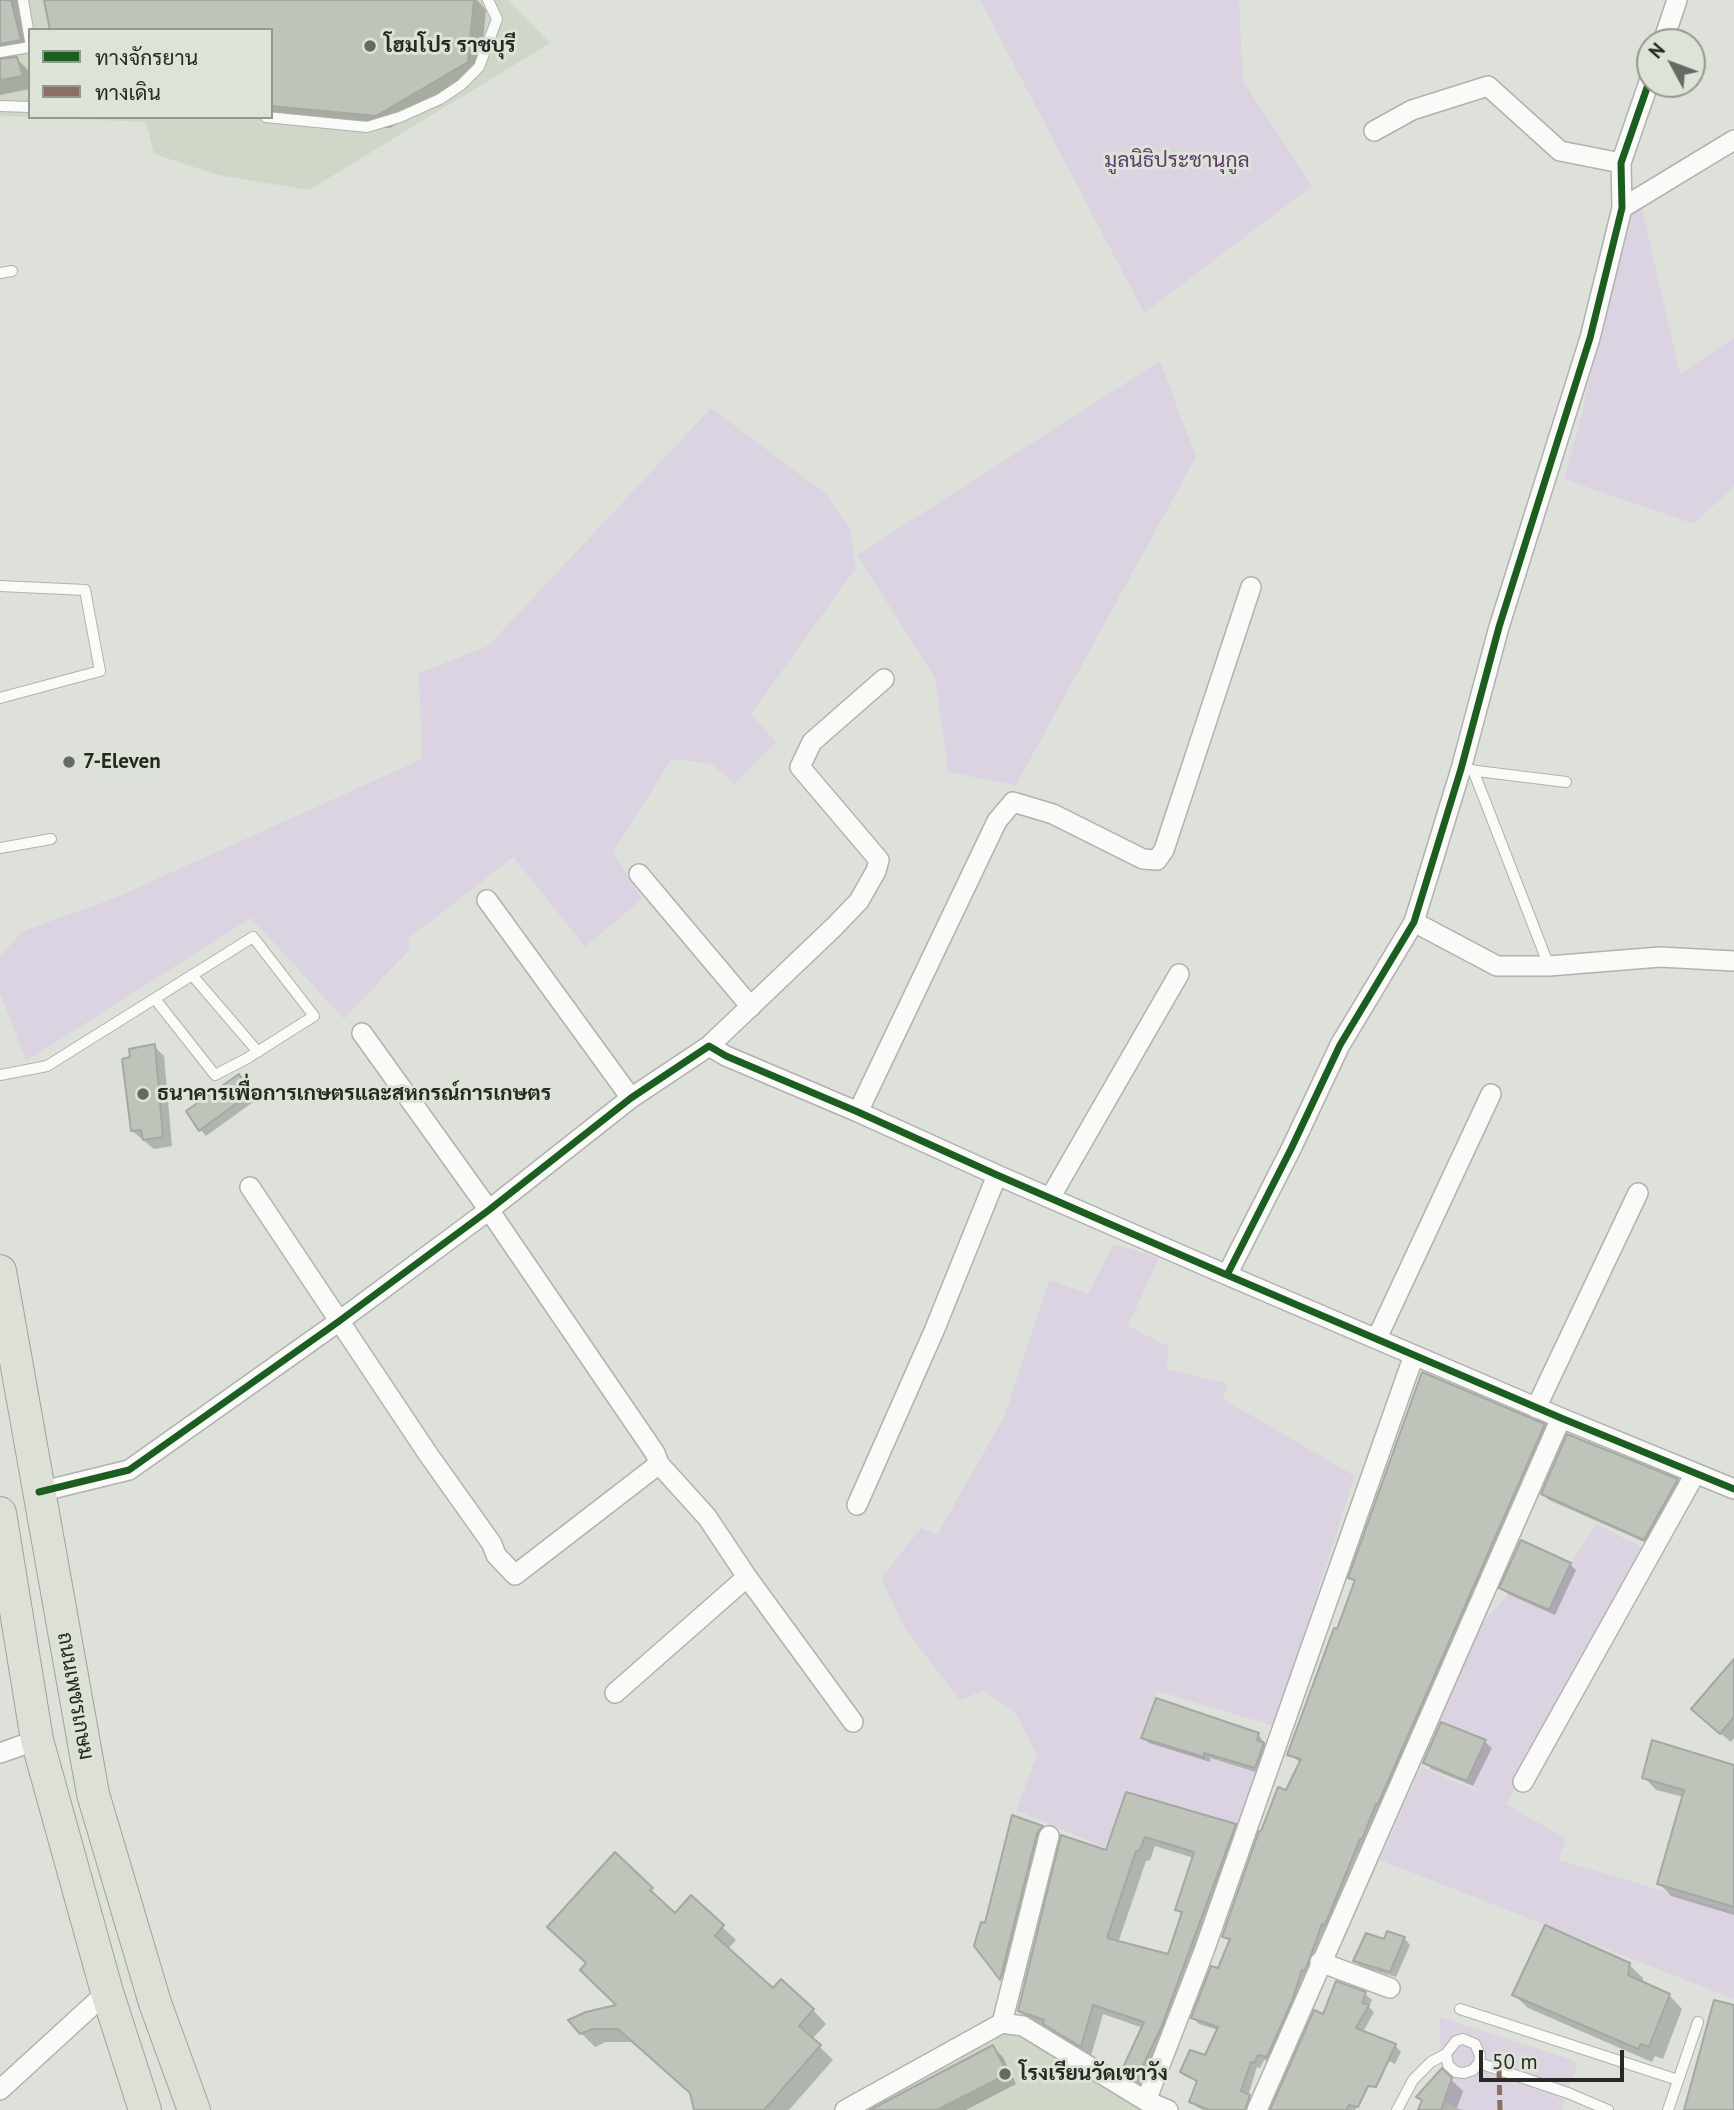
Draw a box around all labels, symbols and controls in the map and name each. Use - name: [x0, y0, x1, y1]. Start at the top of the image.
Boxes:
- legend: [28, 28, 273, 119]
- north arrow: [1636, 28, 1706, 98]
- place label: โฮมโปร ราชบุรี: [384, 33, 515, 59]
- marker: โฮมโปร ราชบุรี: [362, 38, 378, 54]
- text: N: [1644, 38, 1670, 63]
- text: ทางจักรยาน: [95, 44, 198, 71]
- text: ทางเดิน: [95, 79, 161, 106]
- park label: มูลนิธิประชานุกูล: [1104, 148, 1250, 174]
- place label: 7-Eleven: [83, 749, 161, 775]
- marker: 7-Eleven: [61, 754, 77, 770]
- place label: ธนาคารเพื่อการเกษตรและสหกรณ์การเกษตร: [157, 1081, 551, 1107]
- marker: ธนาคารเพื่อการเกษตรและสหกรณ์การเกษตร: [135, 1086, 151, 1102]
- street label: ถนนเพชรเกษม: [51, 1630, 99, 1762]
- scale bar: [1482, 2036, 1627, 2080]
- text: 50 m: [1492, 2048, 1538, 2075]
- place label: โรงเรียนวัดเขาวัง: [1019, 2061, 1168, 2087]
- marker: โรงเรียนวัดเขาวัง: [997, 2066, 1013, 2082]

